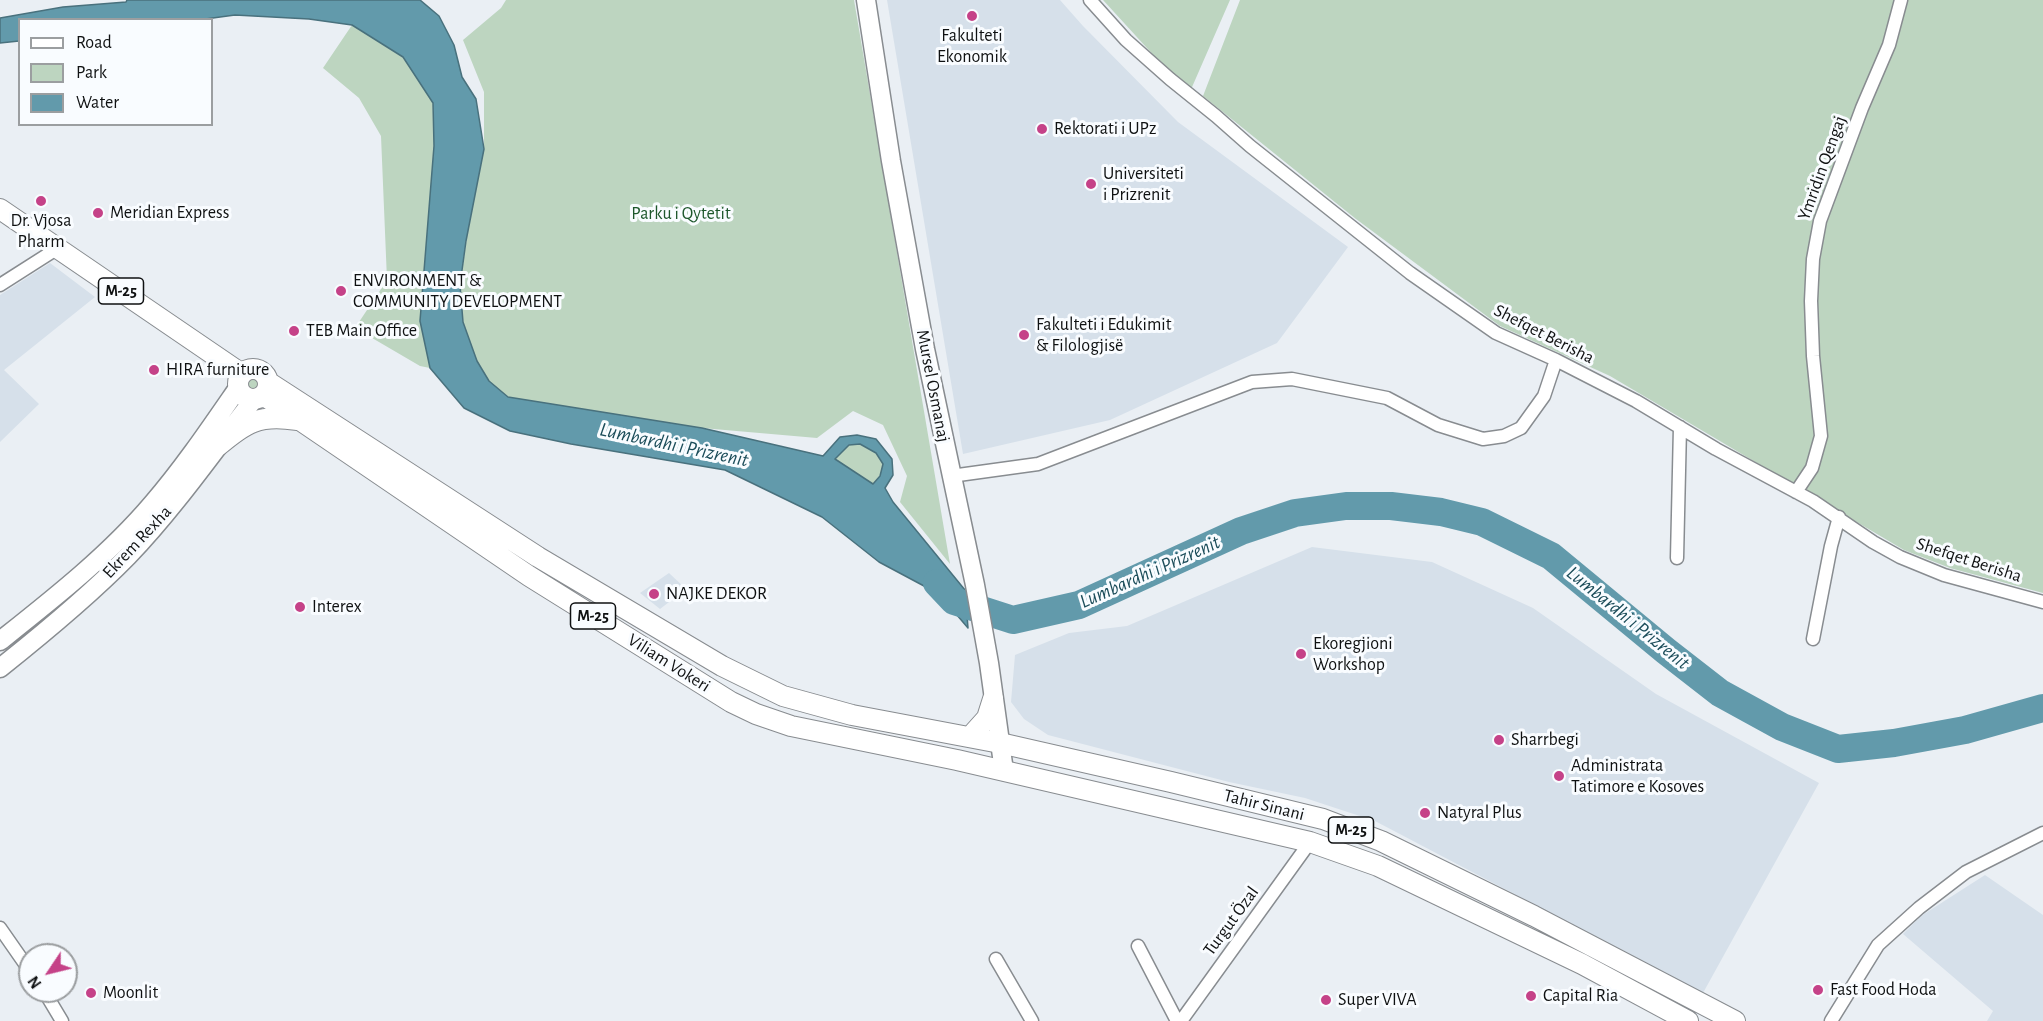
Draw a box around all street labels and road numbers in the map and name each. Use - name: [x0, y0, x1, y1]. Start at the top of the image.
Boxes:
- street label: Ymridin Qengaj: [1793, 113, 1851, 223]
- road number: M-25: [98, 278, 144, 304]
- street label: Shefqet Berisha: [1490, 300, 1598, 368]
- street label: Mursel Osmanaj: [912, 328, 954, 444]
- street label: Ekrem Rexha: [98, 501, 176, 583]
- street label: Shefqet Berisha: [1914, 533, 2024, 587]
- road number: M-25: [570, 603, 616, 629]
- street label: Viliam Vokeri: [624, 629, 714, 697]
- street label: Tahir Sinani: [1221, 785, 1307, 825]
- road number: M-25: [1328, 817, 1374, 843]
- street label: Turgut Özal: [1199, 882, 1263, 960]

